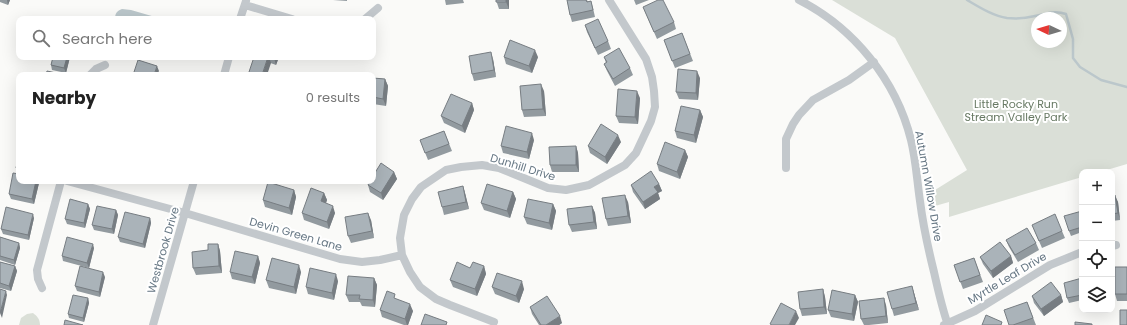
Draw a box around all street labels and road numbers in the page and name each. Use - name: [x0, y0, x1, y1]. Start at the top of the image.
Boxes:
- street label: Autumn Willow Drive: [911, 129, 947, 243]
- street label: Dunhill Drive: [488, 149, 558, 185]
- street label: Westbrook Drive: [143, 205, 183, 295]
- street label: Devin Green Lane: [248, 213, 344, 255]
- street label: Myrtle Leaf Drive: [965, 248, 1050, 308]

